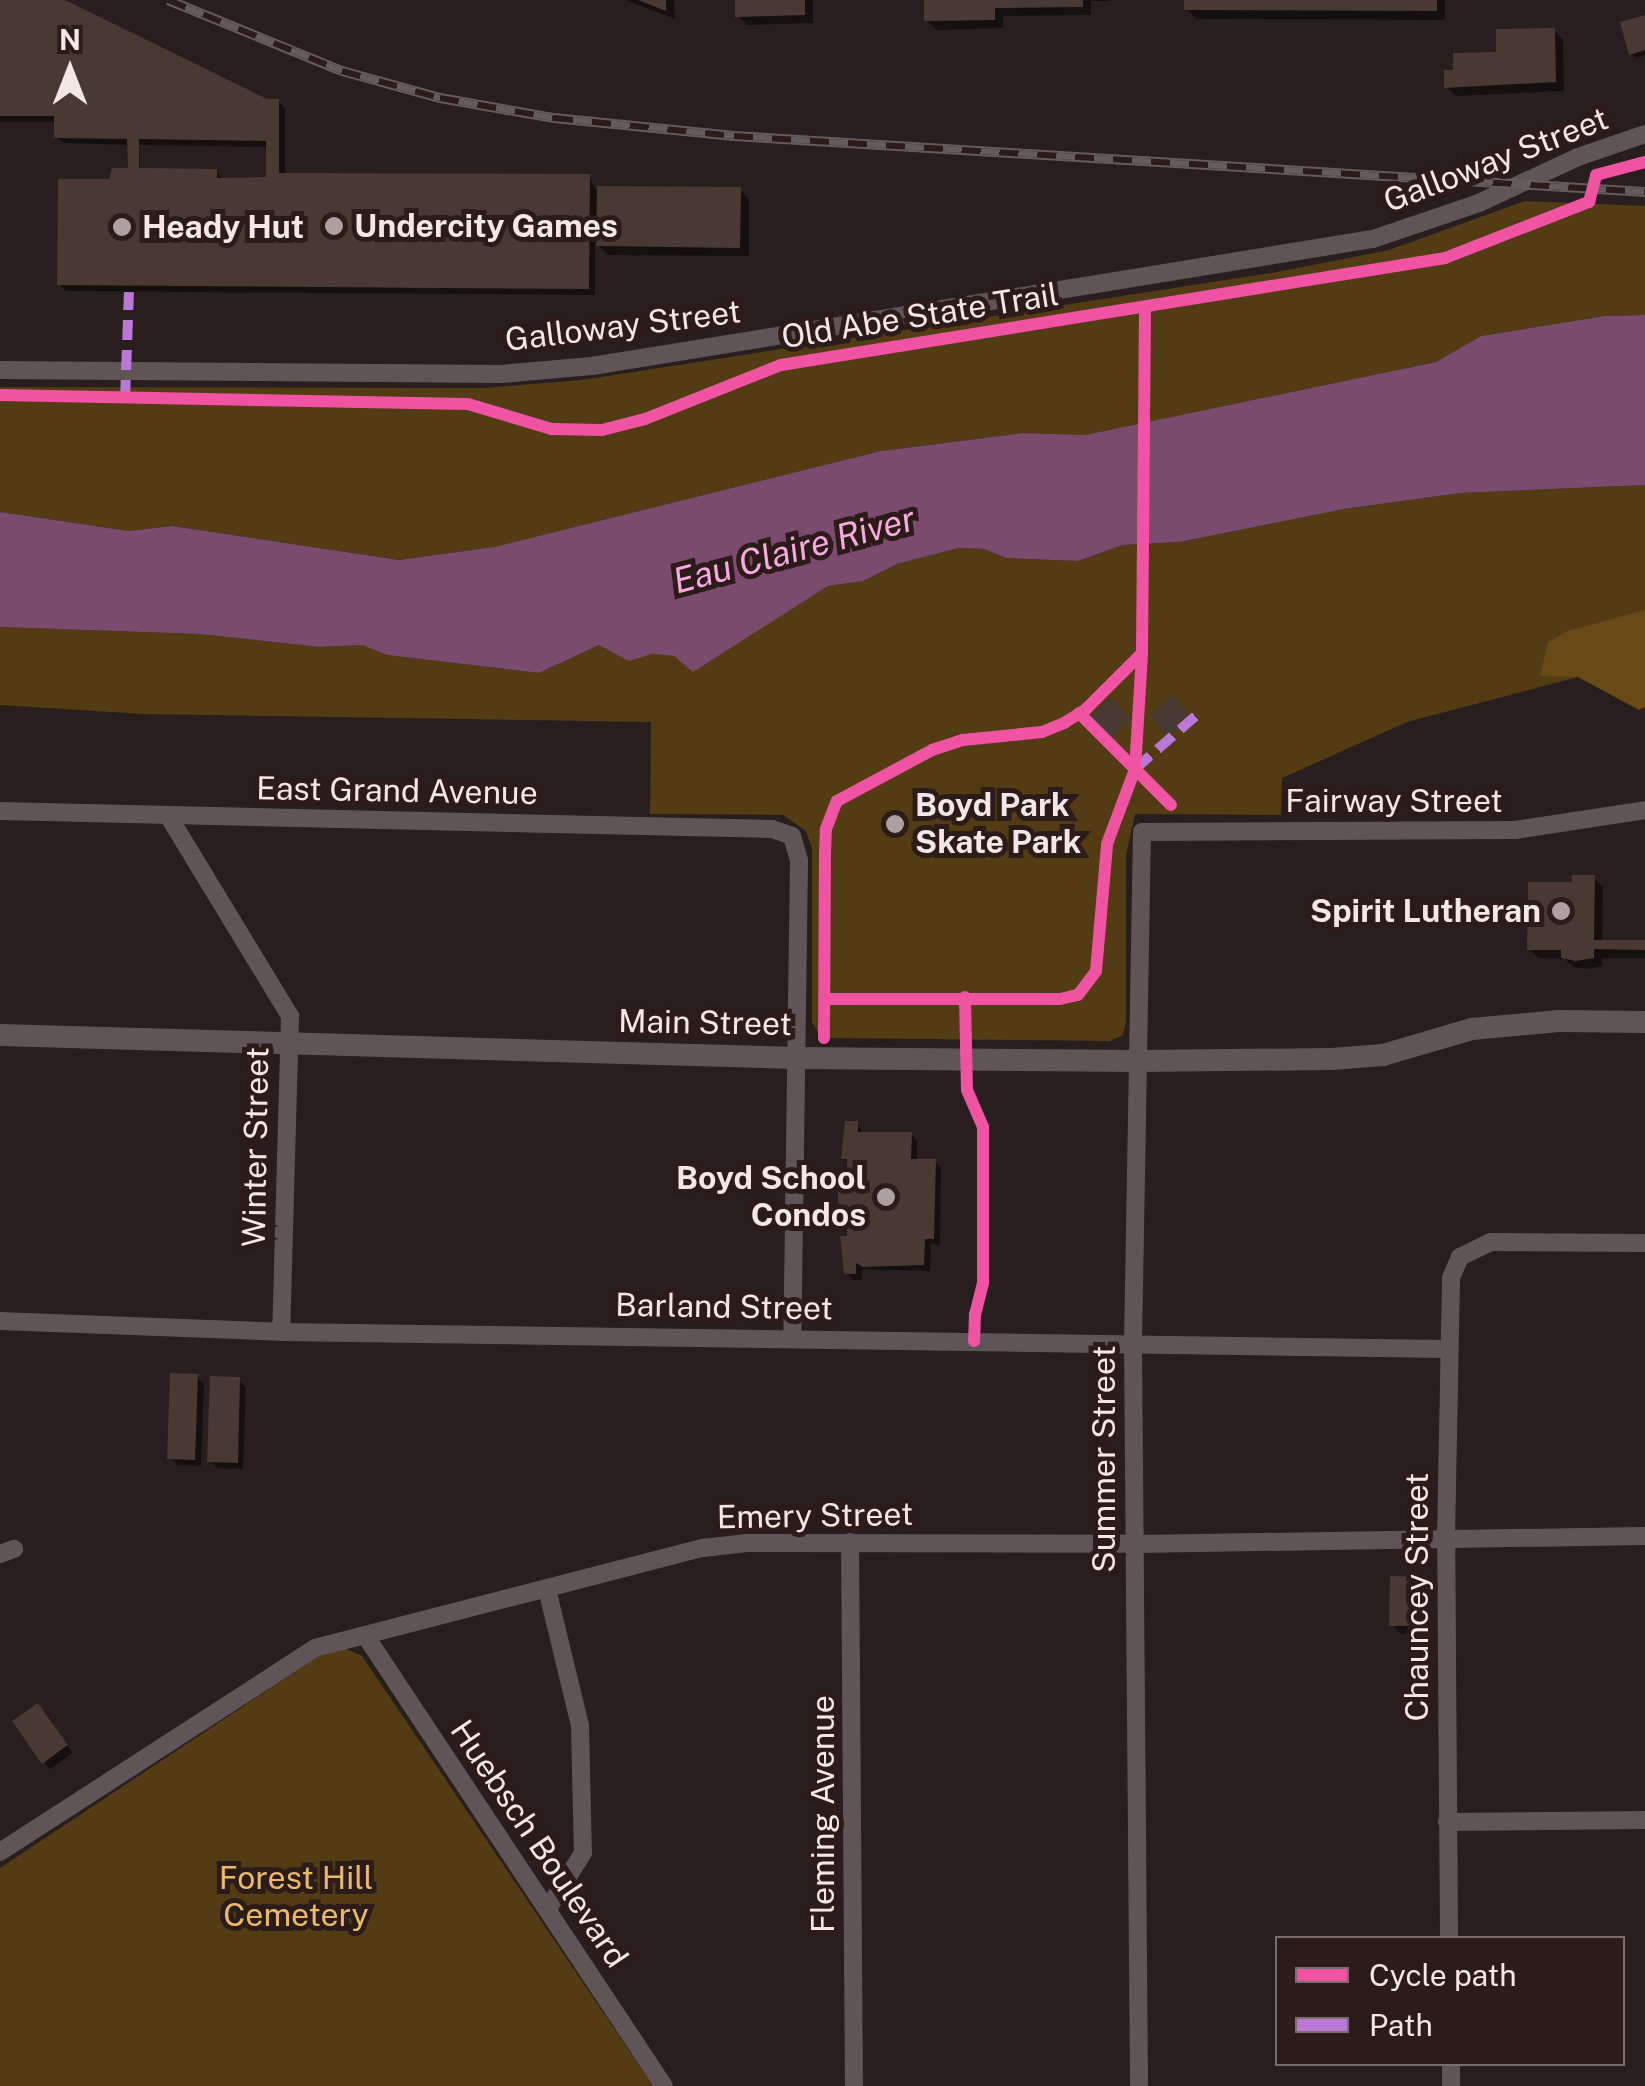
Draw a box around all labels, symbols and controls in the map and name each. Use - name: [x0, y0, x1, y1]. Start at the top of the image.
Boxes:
- north arrow: [20, 20, 120, 120]
- text: N: [59, 23, 81, 56]
- street label: Galloway Street: [1378, 100, 1614, 220]
- place label: Undercity Games: [354, 207, 618, 245]
- place label: Heady Hut: [142, 208, 304, 246]
- marker: Undercity Games: [323, 215, 345, 237]
- marker: Heady Hut: [111, 216, 133, 238]
- street label: Old Abe State Trail: [779, 275, 1061, 357]
- street label: Galloway Street: [503, 292, 743, 360]
- water label: Eau Claire River: [668, 497, 920, 603]
- street label: East Grand Avenue: [256, 769, 538, 813]
- street label: Fairway Street: [1285, 782, 1503, 820]
- place label: Boyd Park Skate Park: [915, 787, 1081, 862]
- marker: Boyd Park Skate Park: [884, 813, 906, 835]
- place label: Spirit Lutheran: [1310, 892, 1541, 930]
- marker: Spirit Lutheran: [1550, 900, 1572, 922]
- street label: Main Street: [618, 1002, 792, 1044]
- street label: Winter Street: [235, 1047, 277, 1247]
- place label: Boyd School Condos: [676, 1160, 866, 1235]
- marker: Boyd School Condos: [875, 1186, 897, 1208]
- street label: Barland Street: [615, 1286, 833, 1328]
- street label: Summer Street: [1085, 1345, 1123, 1573]
- street label: Chauncey Street: [1398, 1473, 1436, 1721]
- street label: Emery Street: [716, 1495, 914, 1537]
- street label: Fleming Avenue: [804, 1695, 842, 1933]
- street label: Huebsch Boulevard: [442, 1713, 636, 1975]
- park label: Forest Hill Cemetery: [219, 1860, 373, 1935]
- legend: [1275, 1936, 1625, 2066]
- text: Cycle path: [1369, 1957, 1517, 1993]
- text: Path: [1369, 2007, 1433, 2043]

